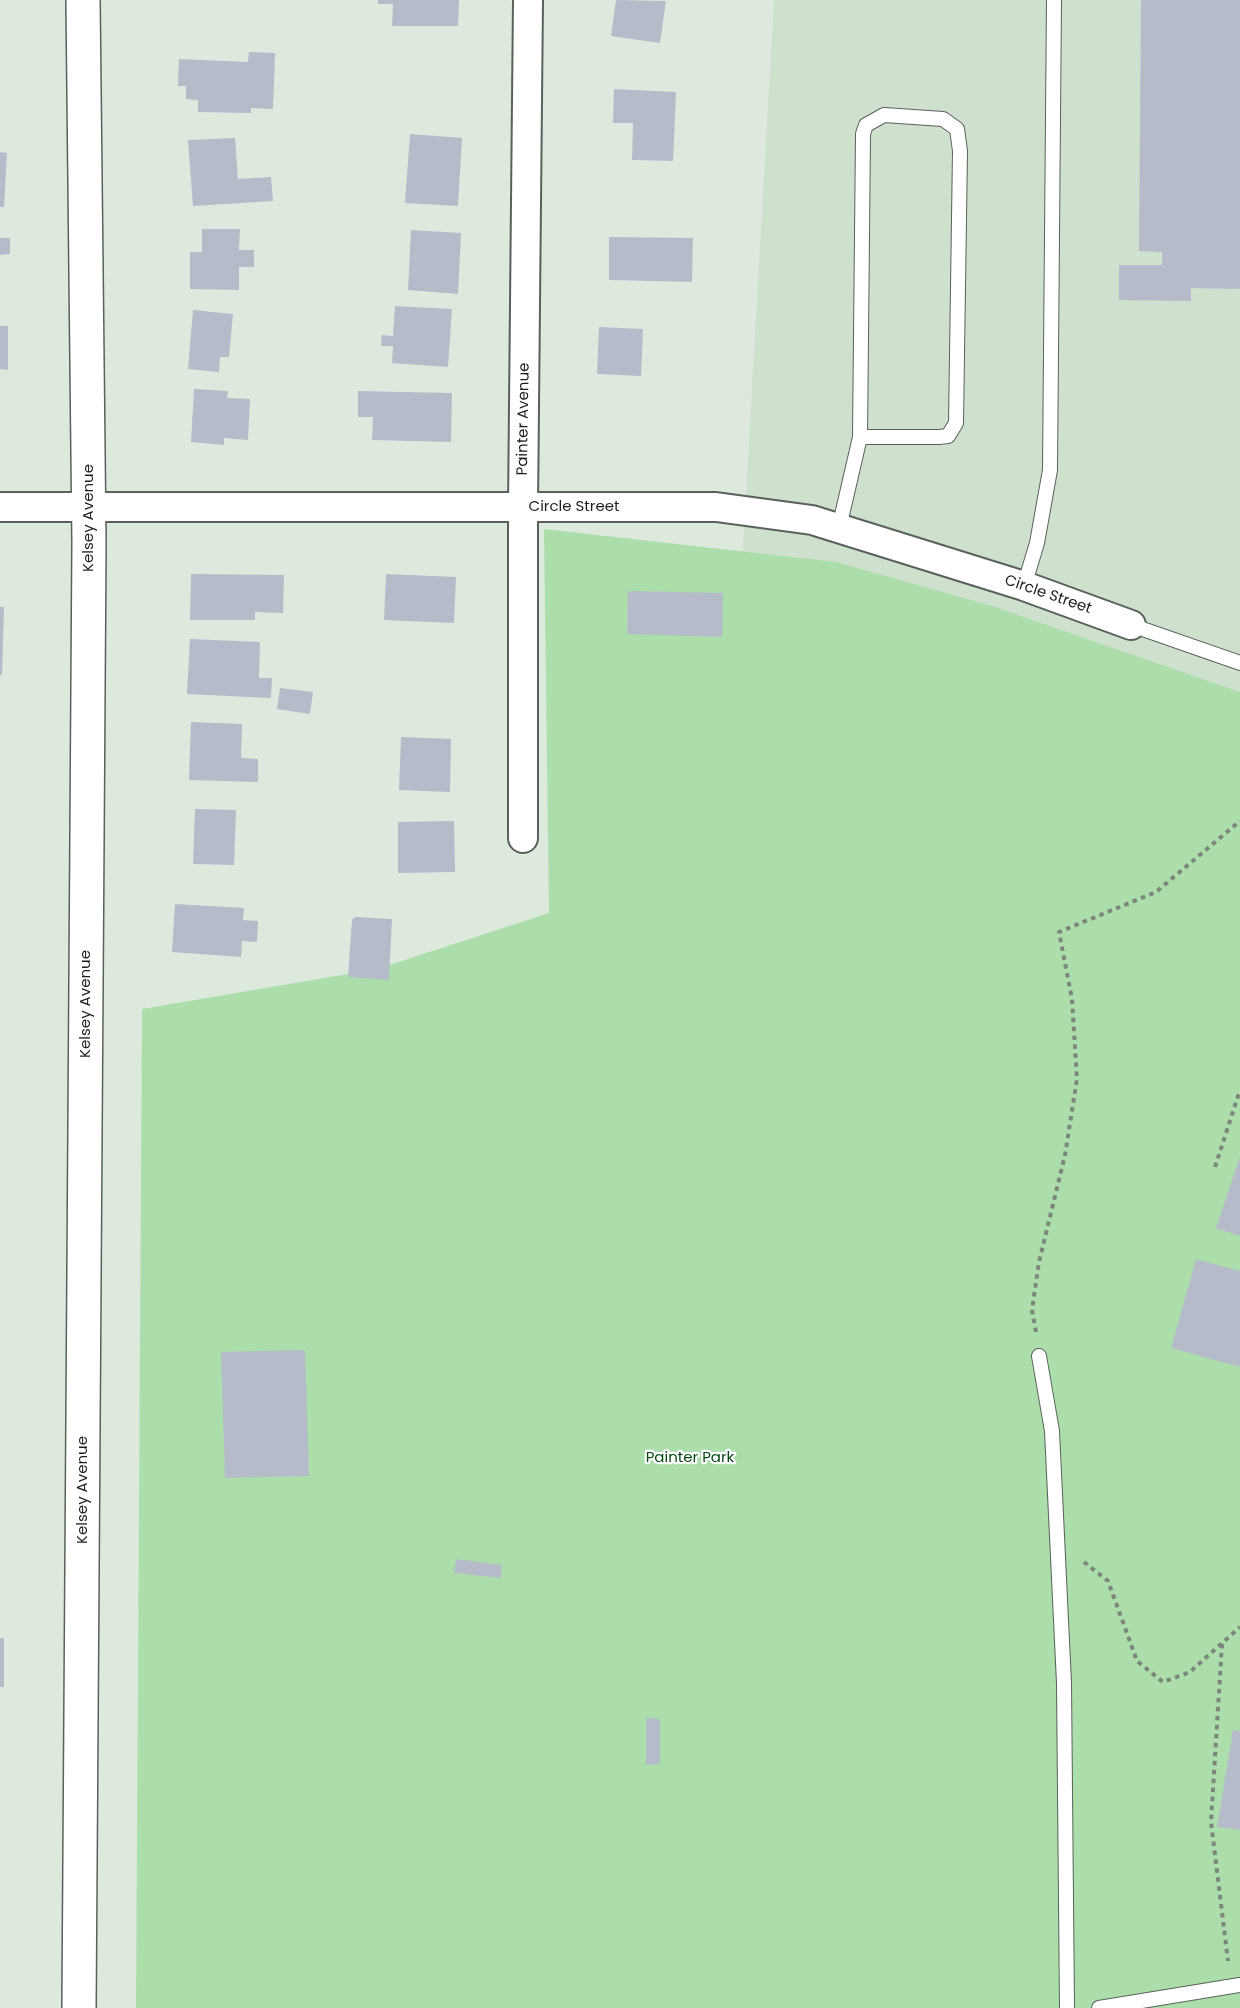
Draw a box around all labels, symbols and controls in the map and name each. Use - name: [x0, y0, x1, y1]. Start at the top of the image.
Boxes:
- street label: Painter Avenue: [514, 362, 534, 476]
- street label: Kelsey Avenue: [80, 464, 98, 572]
- street label: Circle Street: [529, 498, 619, 516]
- street label: Circle Street: [1002, 572, 1094, 618]
- street label: Kelsey Avenue: [77, 950, 95, 1058]
- street label: Kelsey Avenue: [74, 1436, 92, 1544]
- park label: Painter Park: [646, 1449, 734, 1467]

